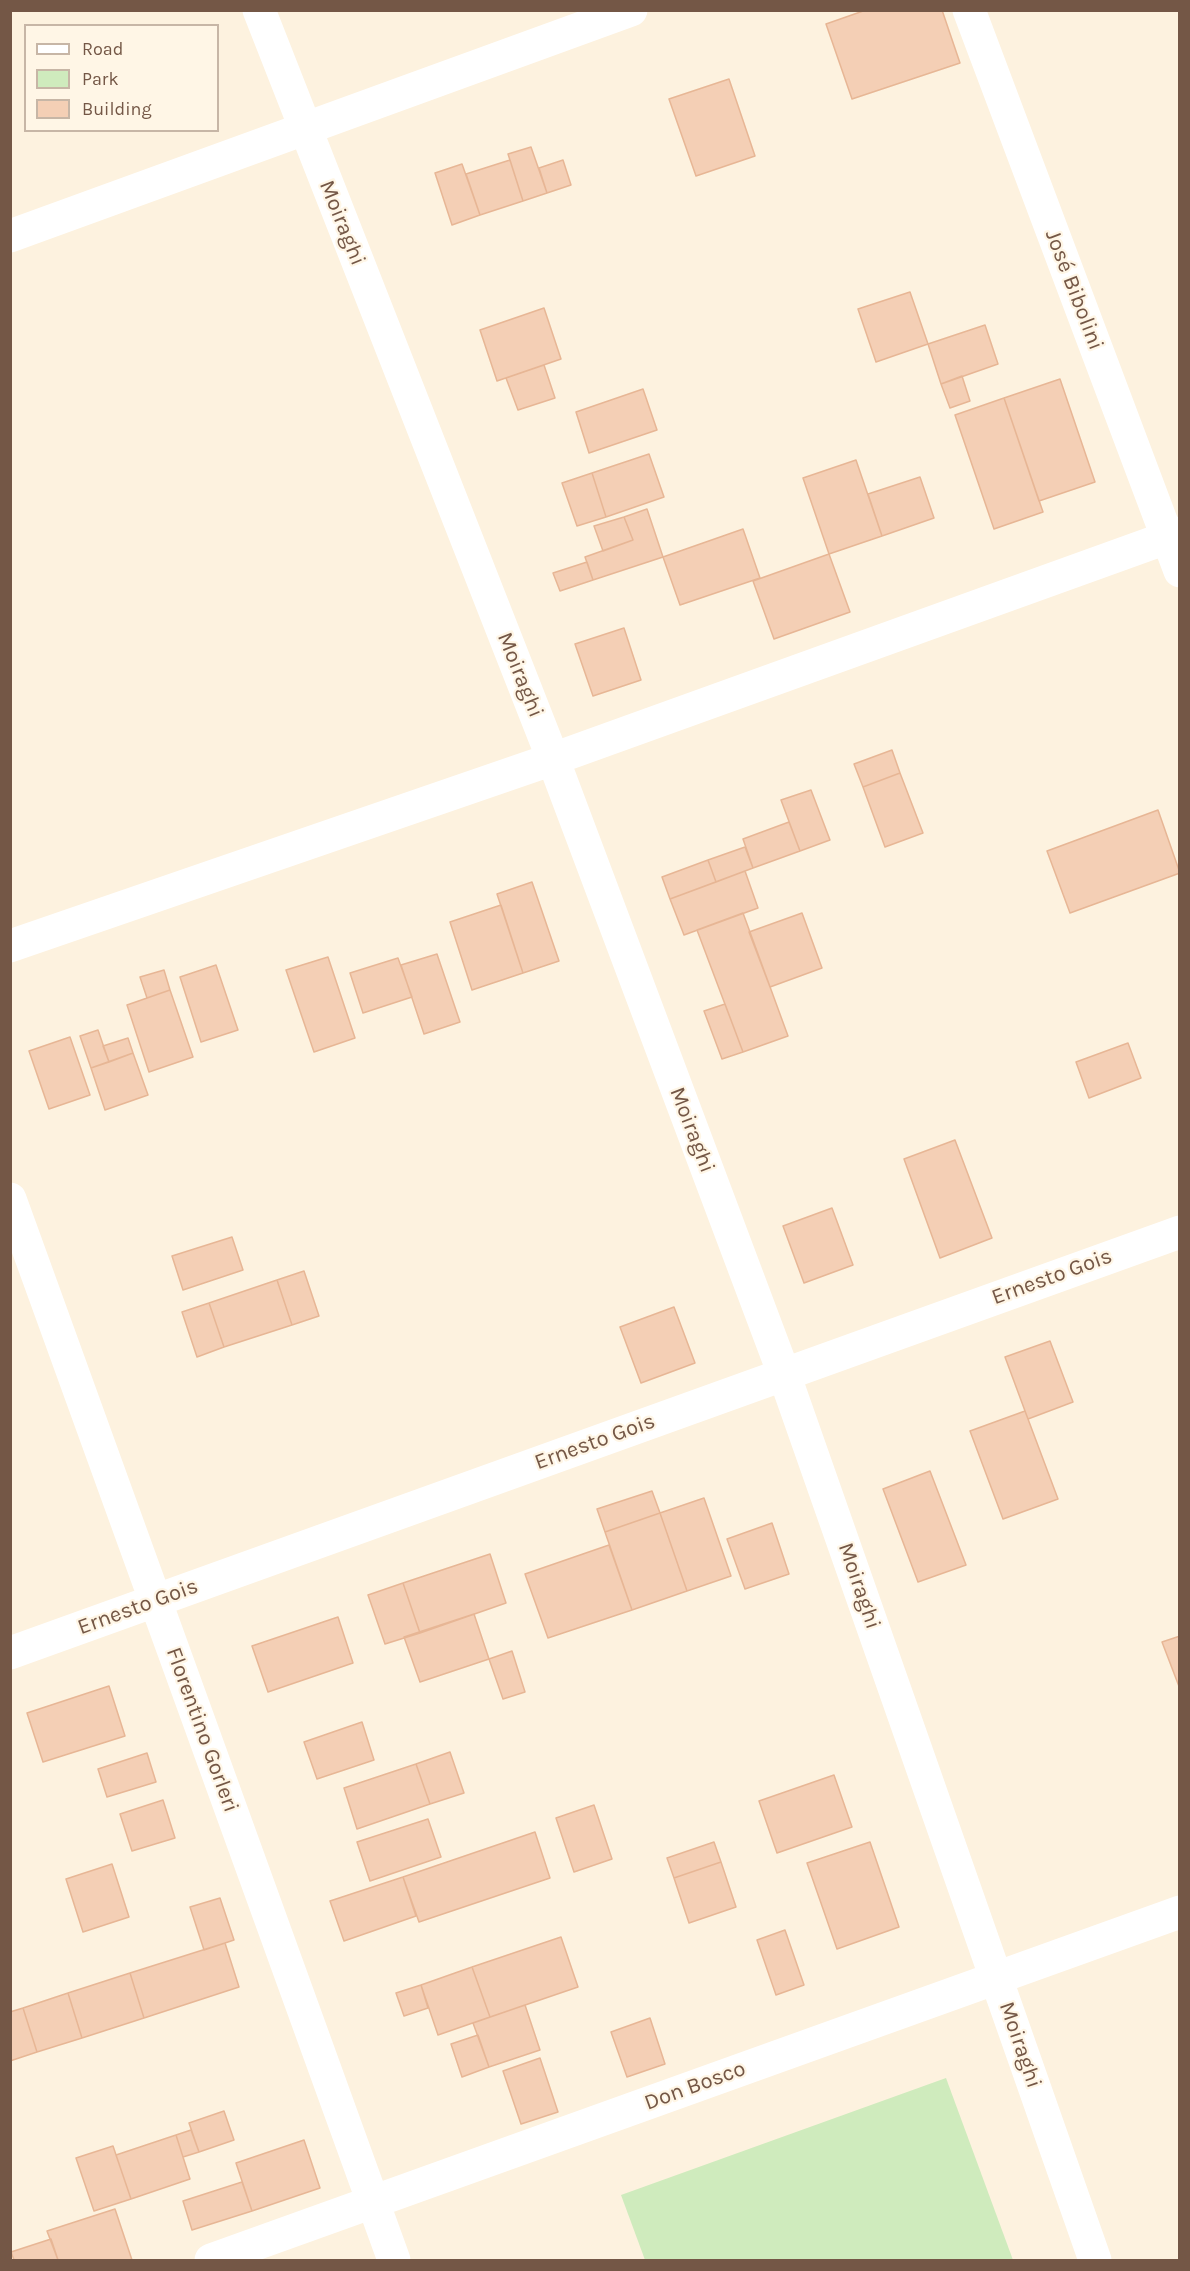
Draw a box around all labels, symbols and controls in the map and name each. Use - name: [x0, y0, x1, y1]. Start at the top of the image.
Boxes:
- legend: [24, 24, 219, 132]
- text: Road: [82, 38, 123, 60]
- text: Park: [82, 68, 119, 90]
- text: Building: [82, 98, 152, 120]
- street label: Moiraghi: [313, 177, 371, 269]
- street label: José Bibolini: [1039, 226, 1109, 354]
- street label: Moiraghi: [491, 629, 549, 721]
- street label: Moiraghi: [664, 1083, 720, 1177]
- street label: Ernesto Gois: [988, 1243, 1116, 1311]
- street label: Ernesto Gois: [531, 1408, 659, 1476]
- street label: Moiraghi: [832, 1539, 886, 1633]
- street label: Ernesto Gois: [74, 1573, 202, 1641]
- street label: Florentino Gorleri: [160, 1644, 244, 1816]
- street label: Moiraghi: [993, 1998, 1047, 2092]
- street label: Don Bosco: [641, 2056, 749, 2116]

